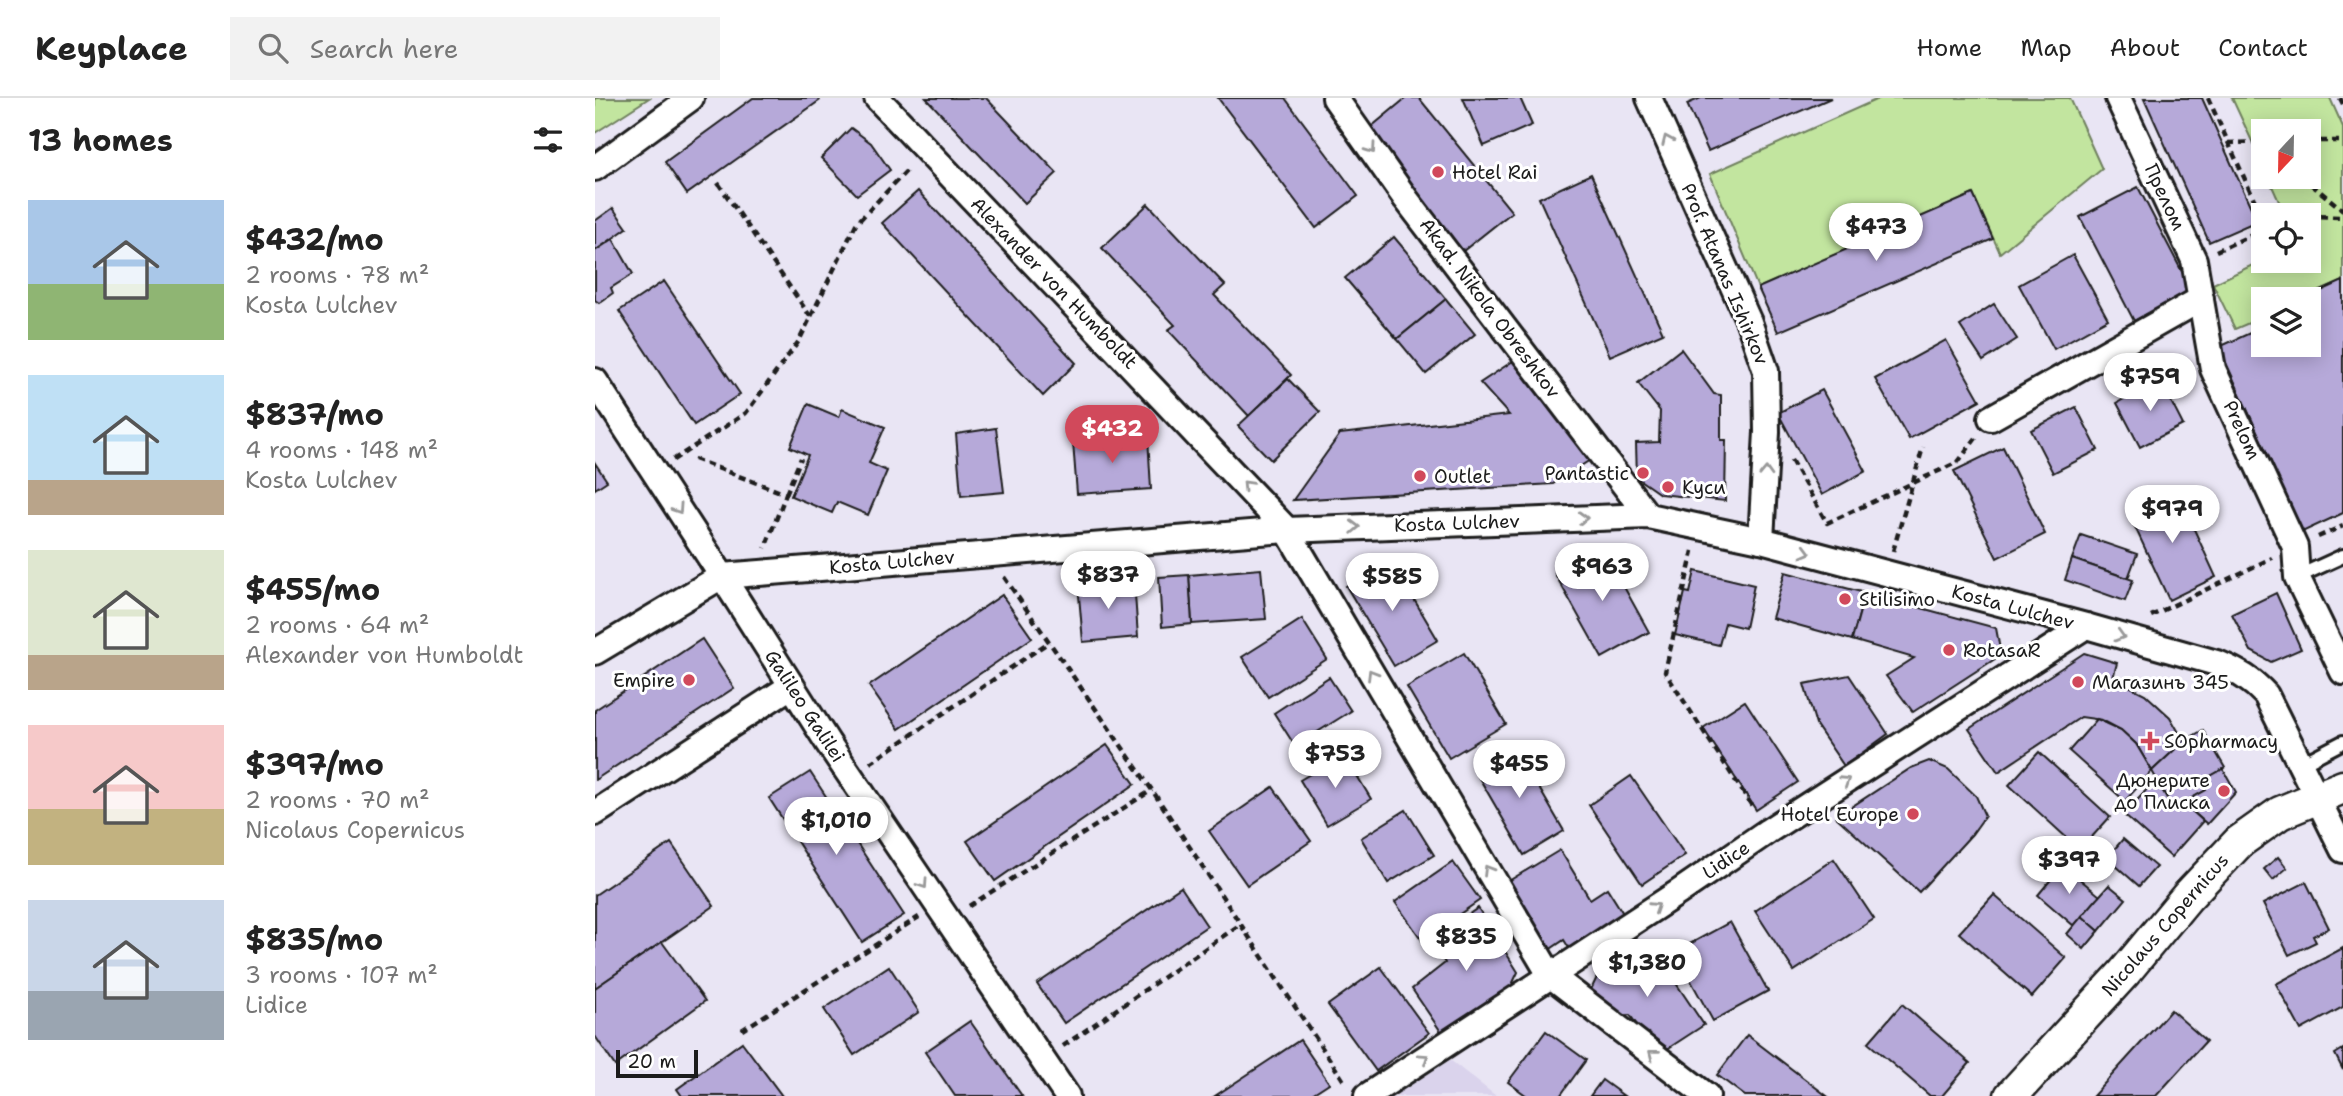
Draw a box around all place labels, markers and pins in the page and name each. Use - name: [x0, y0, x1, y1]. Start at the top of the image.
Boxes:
- place label: Hotel Rai: [1452, 160, 1538, 185]
- marker: Hotel Rai: [1430, 164, 1446, 180]
- pin: $473: [1835, 204, 1917, 263]
- pin: $759: [2109, 354, 2191, 413]
- pin: $432: [1071, 406, 1153, 465]
- place label: Pantastic: [1544, 461, 1629, 486]
- place label: Outlet: [1434, 464, 1491, 489]
- marker: Pantastic: [1635, 465, 1651, 481]
- marker: Outlet: [1412, 468, 1428, 484]
- place label: Куси: [1682, 475, 1726, 500]
- marker: Куси: [1660, 479, 1676, 495]
- pin: $979: [2131, 486, 2213, 545]
- pin: $963: [1561, 544, 1643, 603]
- pin: $837: [1067, 552, 1149, 611]
- pin: $585: [1351, 554, 1433, 613]
- place label: Stilisimo: [1859, 587, 1935, 612]
- marker: Stilisimo: [1837, 591, 1853, 607]
- place label: RotasaR: [1963, 638, 2041, 663]
- marker: RotasaR: [1941, 642, 1957, 658]
- place label: Empire: [613, 668, 675, 693]
- place label: Магазинъ 345: [2092, 670, 2229, 695]
- marker: Empire: [681, 672, 697, 688]
- marker: Магазинъ 345: [2070, 674, 2086, 690]
- place label: SOpharmacy: [2164, 729, 2278, 754]
- pin: $753: [1294, 730, 1376, 790]
- marker: SOpharmacy: [2142, 733, 2158, 749]
- pin: $455: [1478, 740, 1560, 800]
- place label: Дюнерите до Плиска: [2114, 768, 2210, 815]
- marker: Дюнерите до Плиска: [2216, 783, 2232, 799]
- pin: $1,010: [779, 798, 893, 857]
- place label: Hotel Europe: [1780, 802, 1899, 827]
- marker: Hotel Europe: [1905, 806, 1921, 822]
- pin: $397: [2028, 836, 2110, 896]
- pin: $835: [1425, 914, 1507, 973]
- pin: $1,380: [1590, 940, 1704, 999]

